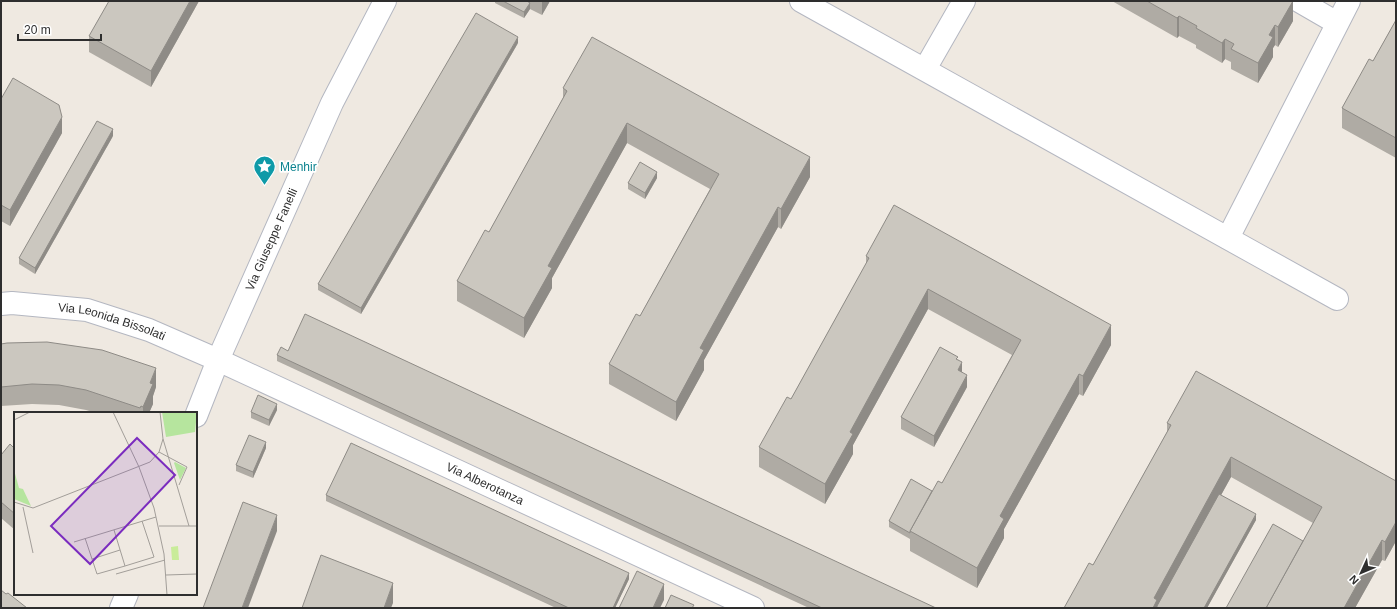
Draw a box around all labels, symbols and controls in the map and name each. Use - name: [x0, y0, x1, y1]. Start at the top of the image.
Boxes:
- scale bar: [18, 16, 101, 42]
- text: 20 m: [24, 23, 51, 37]
- place icon: Menhir: [251, 154, 277, 187]
- place label: Menhir: [280, 160, 317, 174]
- street label: Via Giuseppe Fanelli: [243, 186, 300, 293]
- street label: Via Leonida Bissolati: [57, 300, 168, 343]
- inset map: [14, 412, 197, 595]
- street label: Via Alberotanza: [444, 460, 526, 508]
- north arrow: [1341, 553, 1381, 593]
- text: N: [1347, 573, 1361, 587]

